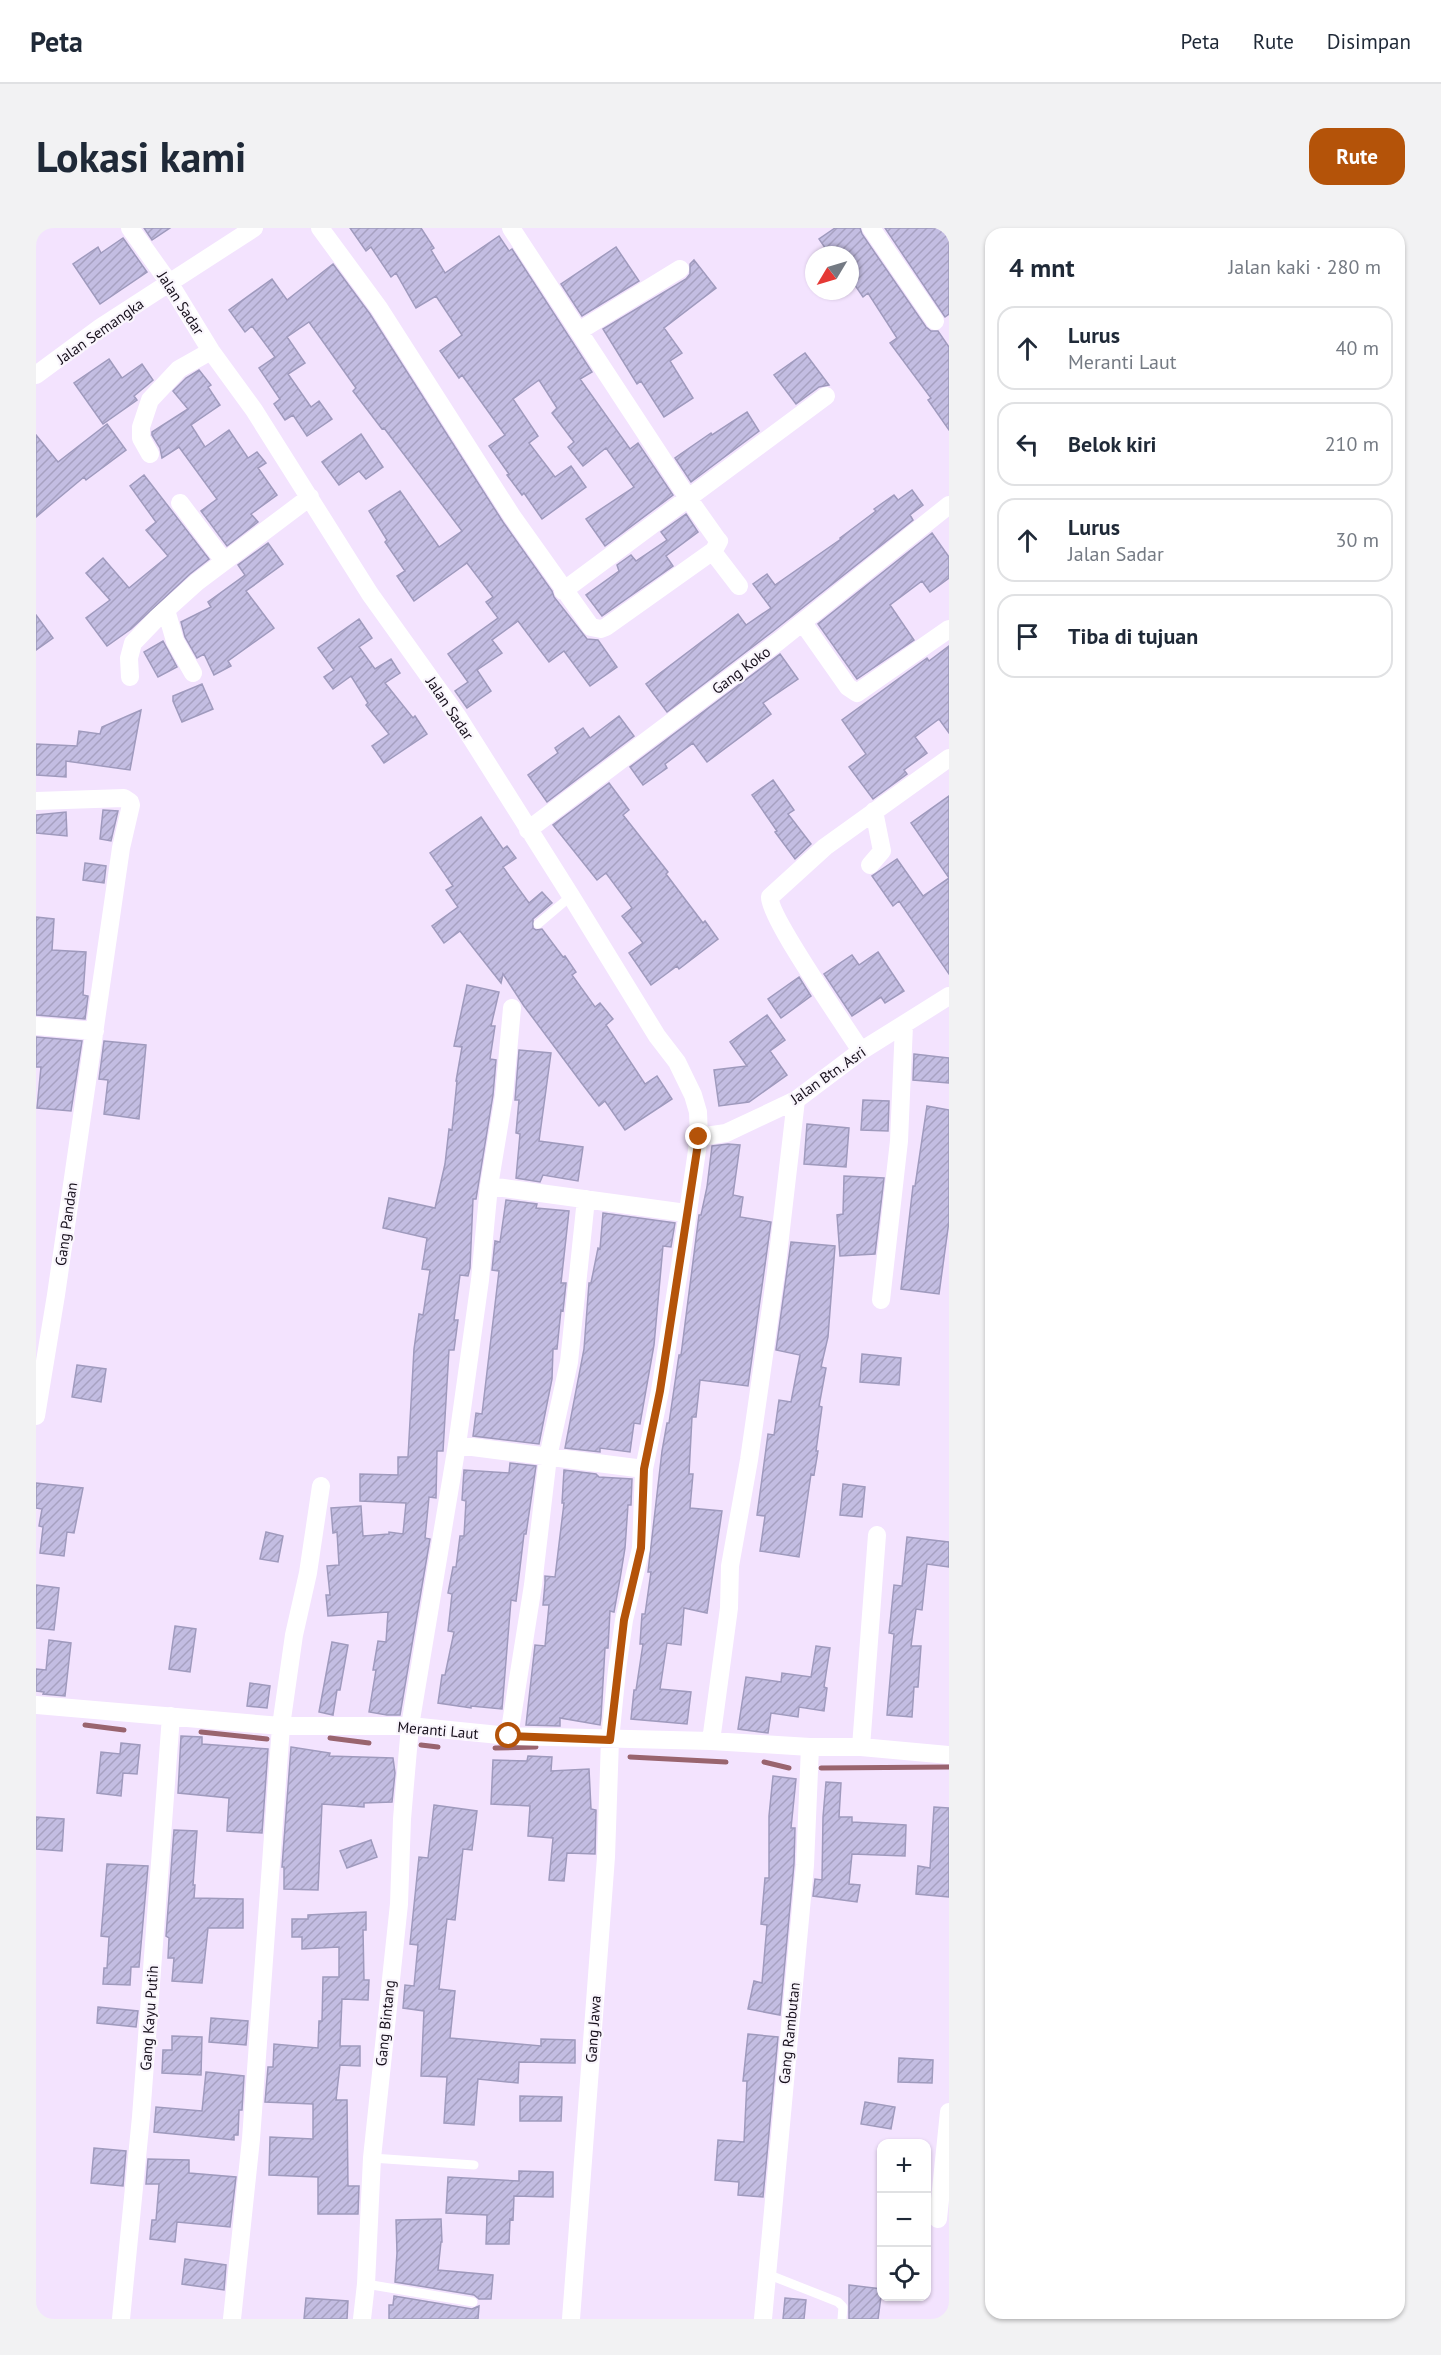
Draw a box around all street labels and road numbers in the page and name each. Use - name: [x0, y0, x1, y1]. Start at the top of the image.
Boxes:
- street label: Jalan Sadar: [153, 267, 209, 338]
- street label: Jalan Semangka: [52, 294, 147, 369]
- street label: Gang Koko: [708, 642, 774, 698]
- street label: Jalan Sadar: [421, 672, 478, 743]
- street label: Jalan Btn. Asri: [786, 1042, 869, 1108]
- street label: Gang Pandan: [51, 1181, 81, 1267]
- street label: Meranti Laut: [397, 1717, 479, 1743]
- street label: Gang Kayu Putih: [136, 1965, 162, 2071]
- street label: Gang Bintang: [371, 1979, 399, 2067]
- street label: Gang Rambutan: [774, 1981, 804, 2085]
- street label: Gang Jawa: [581, 1995, 605, 2063]

